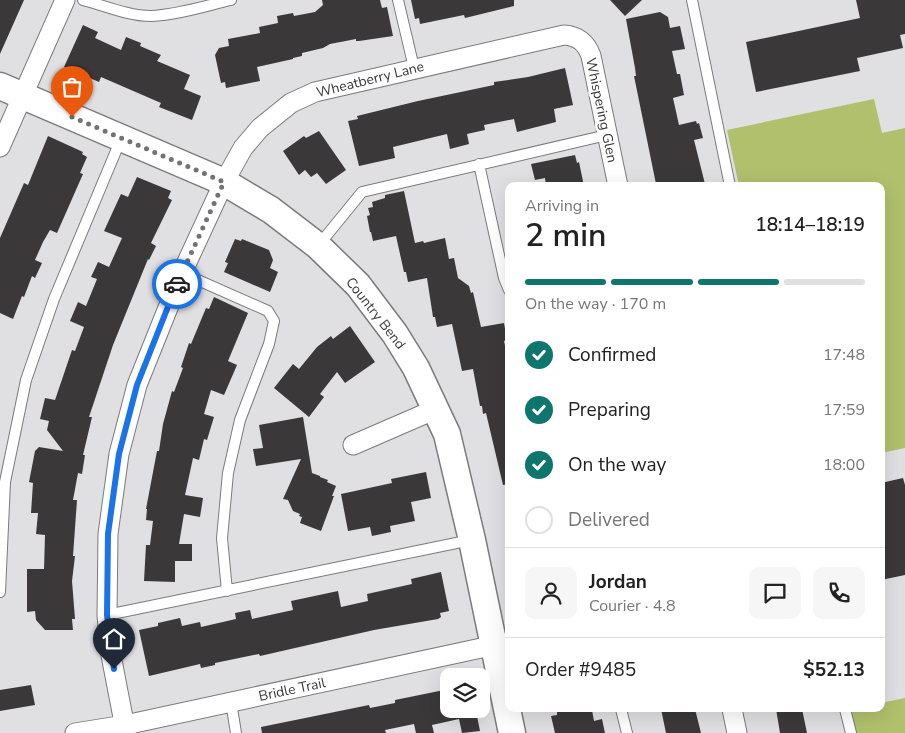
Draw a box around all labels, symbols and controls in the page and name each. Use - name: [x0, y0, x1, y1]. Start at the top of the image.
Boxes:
- street label: Whispering Glen: [581, 56, 622, 164]
- street label: Wheatberry Lane: [314, 57, 426, 102]
- pin: [51, 66, 93, 117]
- icon: bag: [58, 73, 86, 101]
- text: Arriving in: [525, 195, 599, 217]
- text: 18:14–18:19: [755, 212, 865, 238]
- text: 2 min: [525, 214, 607, 257]
- courier: [152, 259, 202, 309]
- icon: car: [163, 270, 191, 298]
- street label: Country Bend: [341, 273, 410, 353]
- text: On the way · 170 m: [525, 293, 666, 315]
- icon: check: [525, 341, 553, 369]
- text: Confirmed: [568, 342, 656, 368]
- text: 17:48: [823, 344, 865, 366]
- icon: check: [525, 396, 553, 424]
- text: Preparing: [568, 397, 651, 423]
- text: 17:59: [823, 399, 865, 421]
- icon: check: [525, 451, 553, 479]
- text: On the way: [568, 452, 666, 478]
- text: 18:00: [823, 454, 865, 476]
- text: Delivered: [568, 507, 650, 533]
- button: person: [525, 567, 577, 619]
- button: chat: [749, 567, 801, 619]
- button: phone: [813, 567, 865, 619]
- text: Jordan: [589, 569, 647, 595]
- text: Courier · 4.8: [589, 595, 675, 617]
- pin: [93, 618, 135, 669]
- icon: home: [100, 625, 128, 653]
- text: Order #9485: [525, 657, 636, 683]
- text: $52.13: [803, 657, 865, 683]
- map controls: [440, 668, 490, 718]
- button: layers: [440, 668, 490, 718]
- street label: Bridle Trail: [257, 673, 328, 706]

